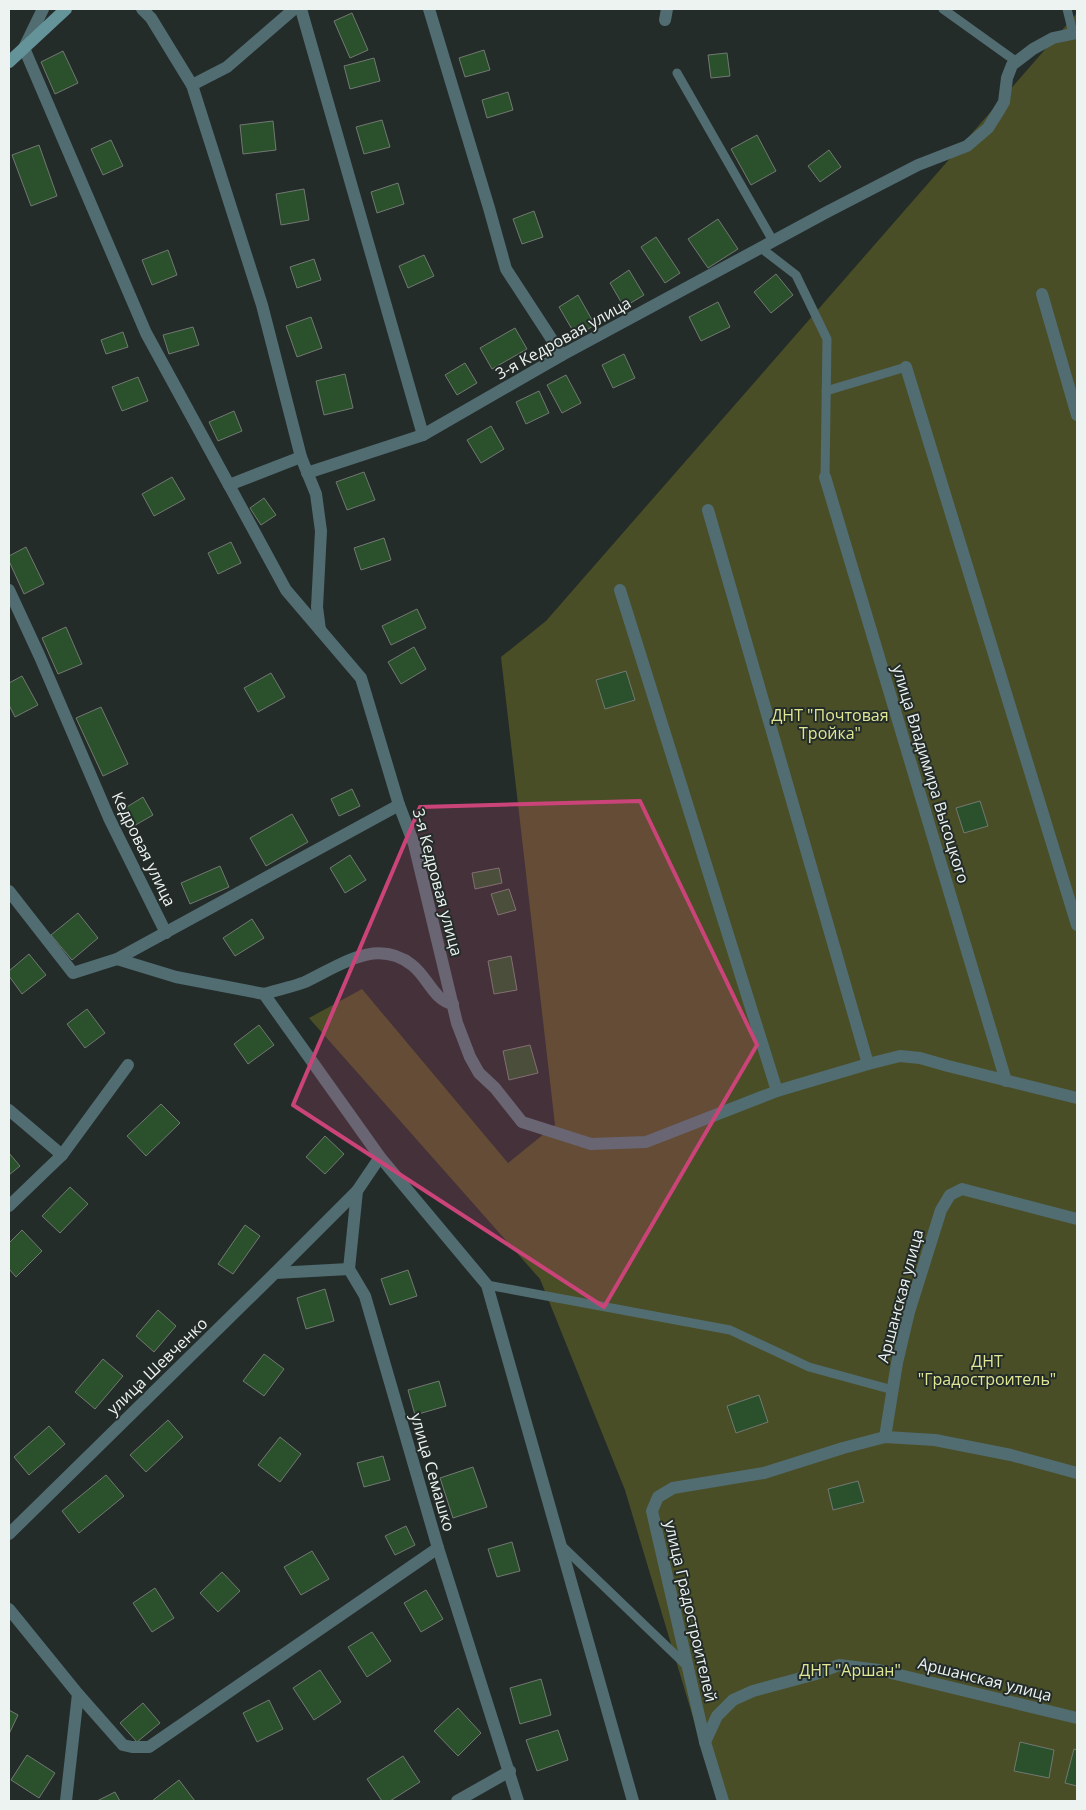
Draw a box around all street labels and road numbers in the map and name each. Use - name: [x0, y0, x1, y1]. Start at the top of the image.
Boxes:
- street label: 3-я Кедровая улица: [491, 292, 635, 384]
- street label: улица Владимира Высоцкого: [887, 662, 975, 886]
- street label: Кедровая улица: [107, 788, 181, 910]
- street label: 3-я Кедровая улица: [408, 806, 468, 958]
- street label: Аршанская улица: [872, 1227, 928, 1365]
- street label: улица Шевченко: [102, 1312, 212, 1420]
- street label: улица Семашко: [406, 1410, 460, 1534]
- street label: улица Градостроителей: [659, 1518, 723, 1704]
- street label: Аршанская улица: [916, 1652, 1054, 1706]

